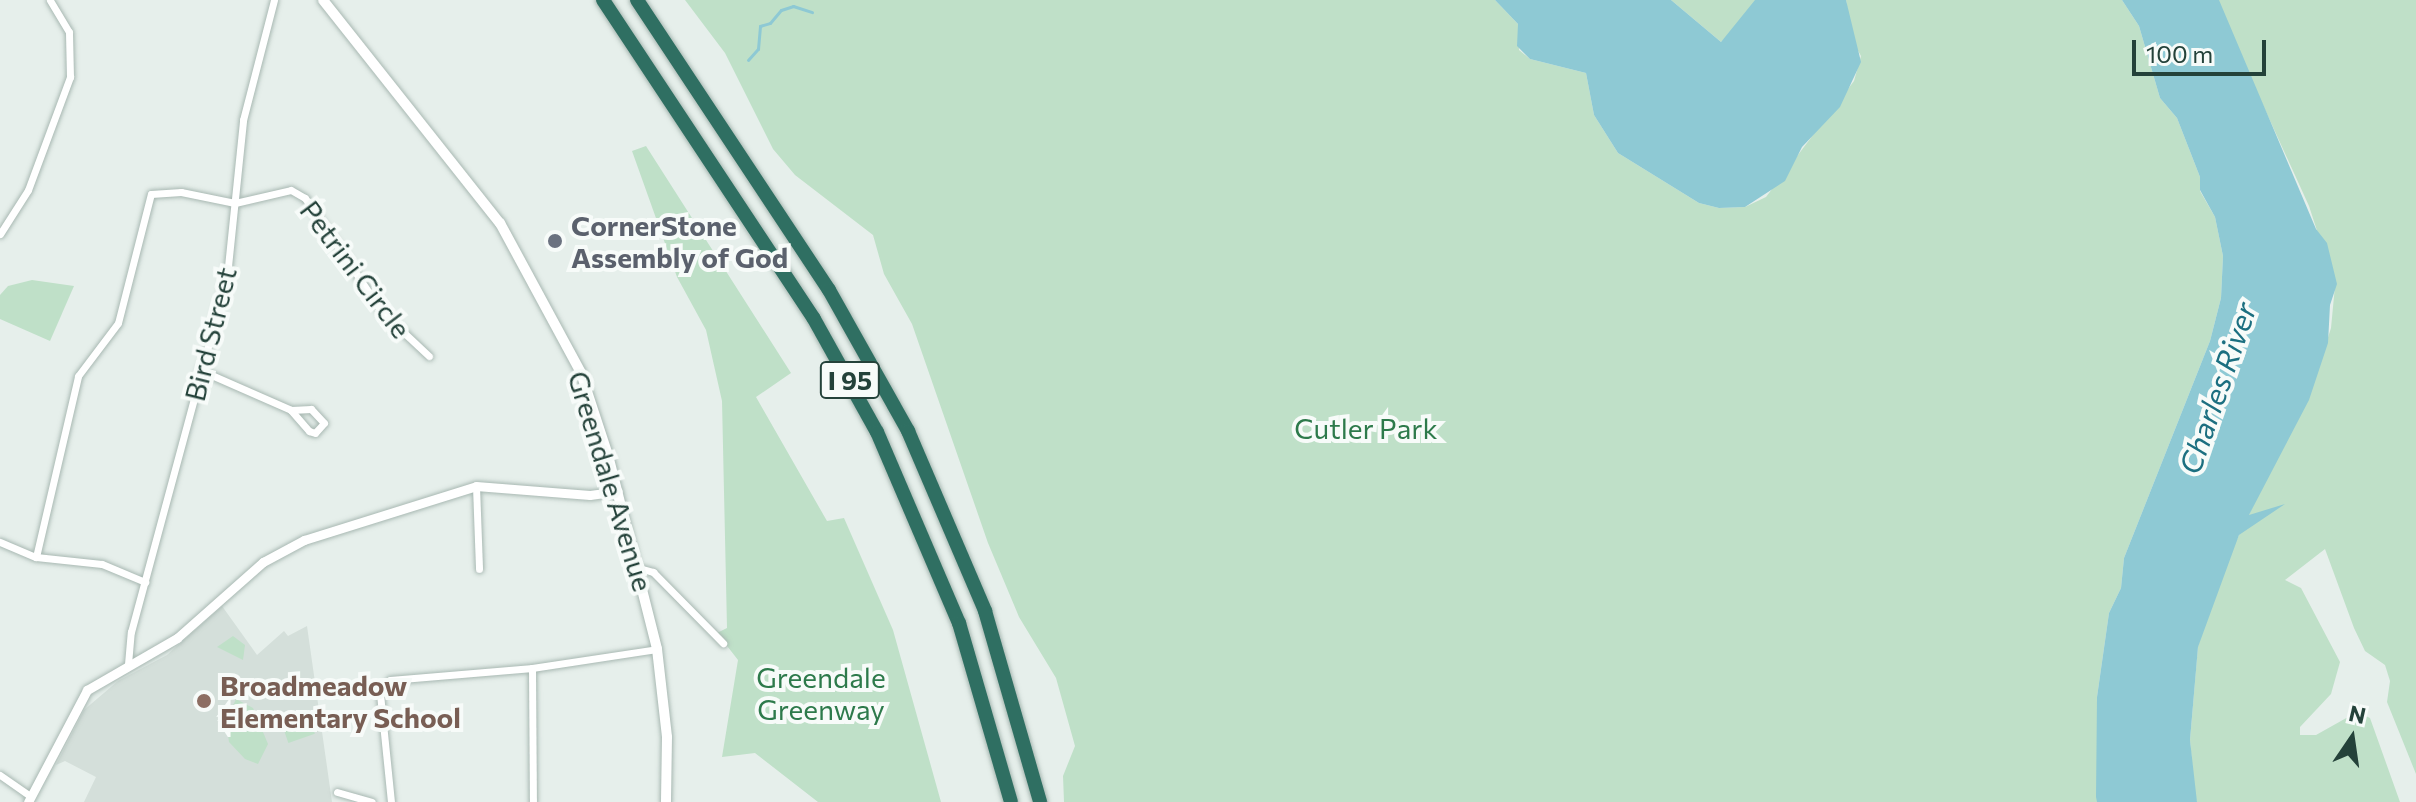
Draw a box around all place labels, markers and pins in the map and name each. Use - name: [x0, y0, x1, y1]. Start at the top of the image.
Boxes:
- place label: CornerStone Assembly of God: [571, 208, 788, 274]
- marker: CornerStone Assembly of God: [546, 232, 564, 250]
- place label: Broadmeadow Elementary School: [220, 668, 461, 734]
- marker: Broadmeadow Elementary School: [195, 692, 213, 710]

